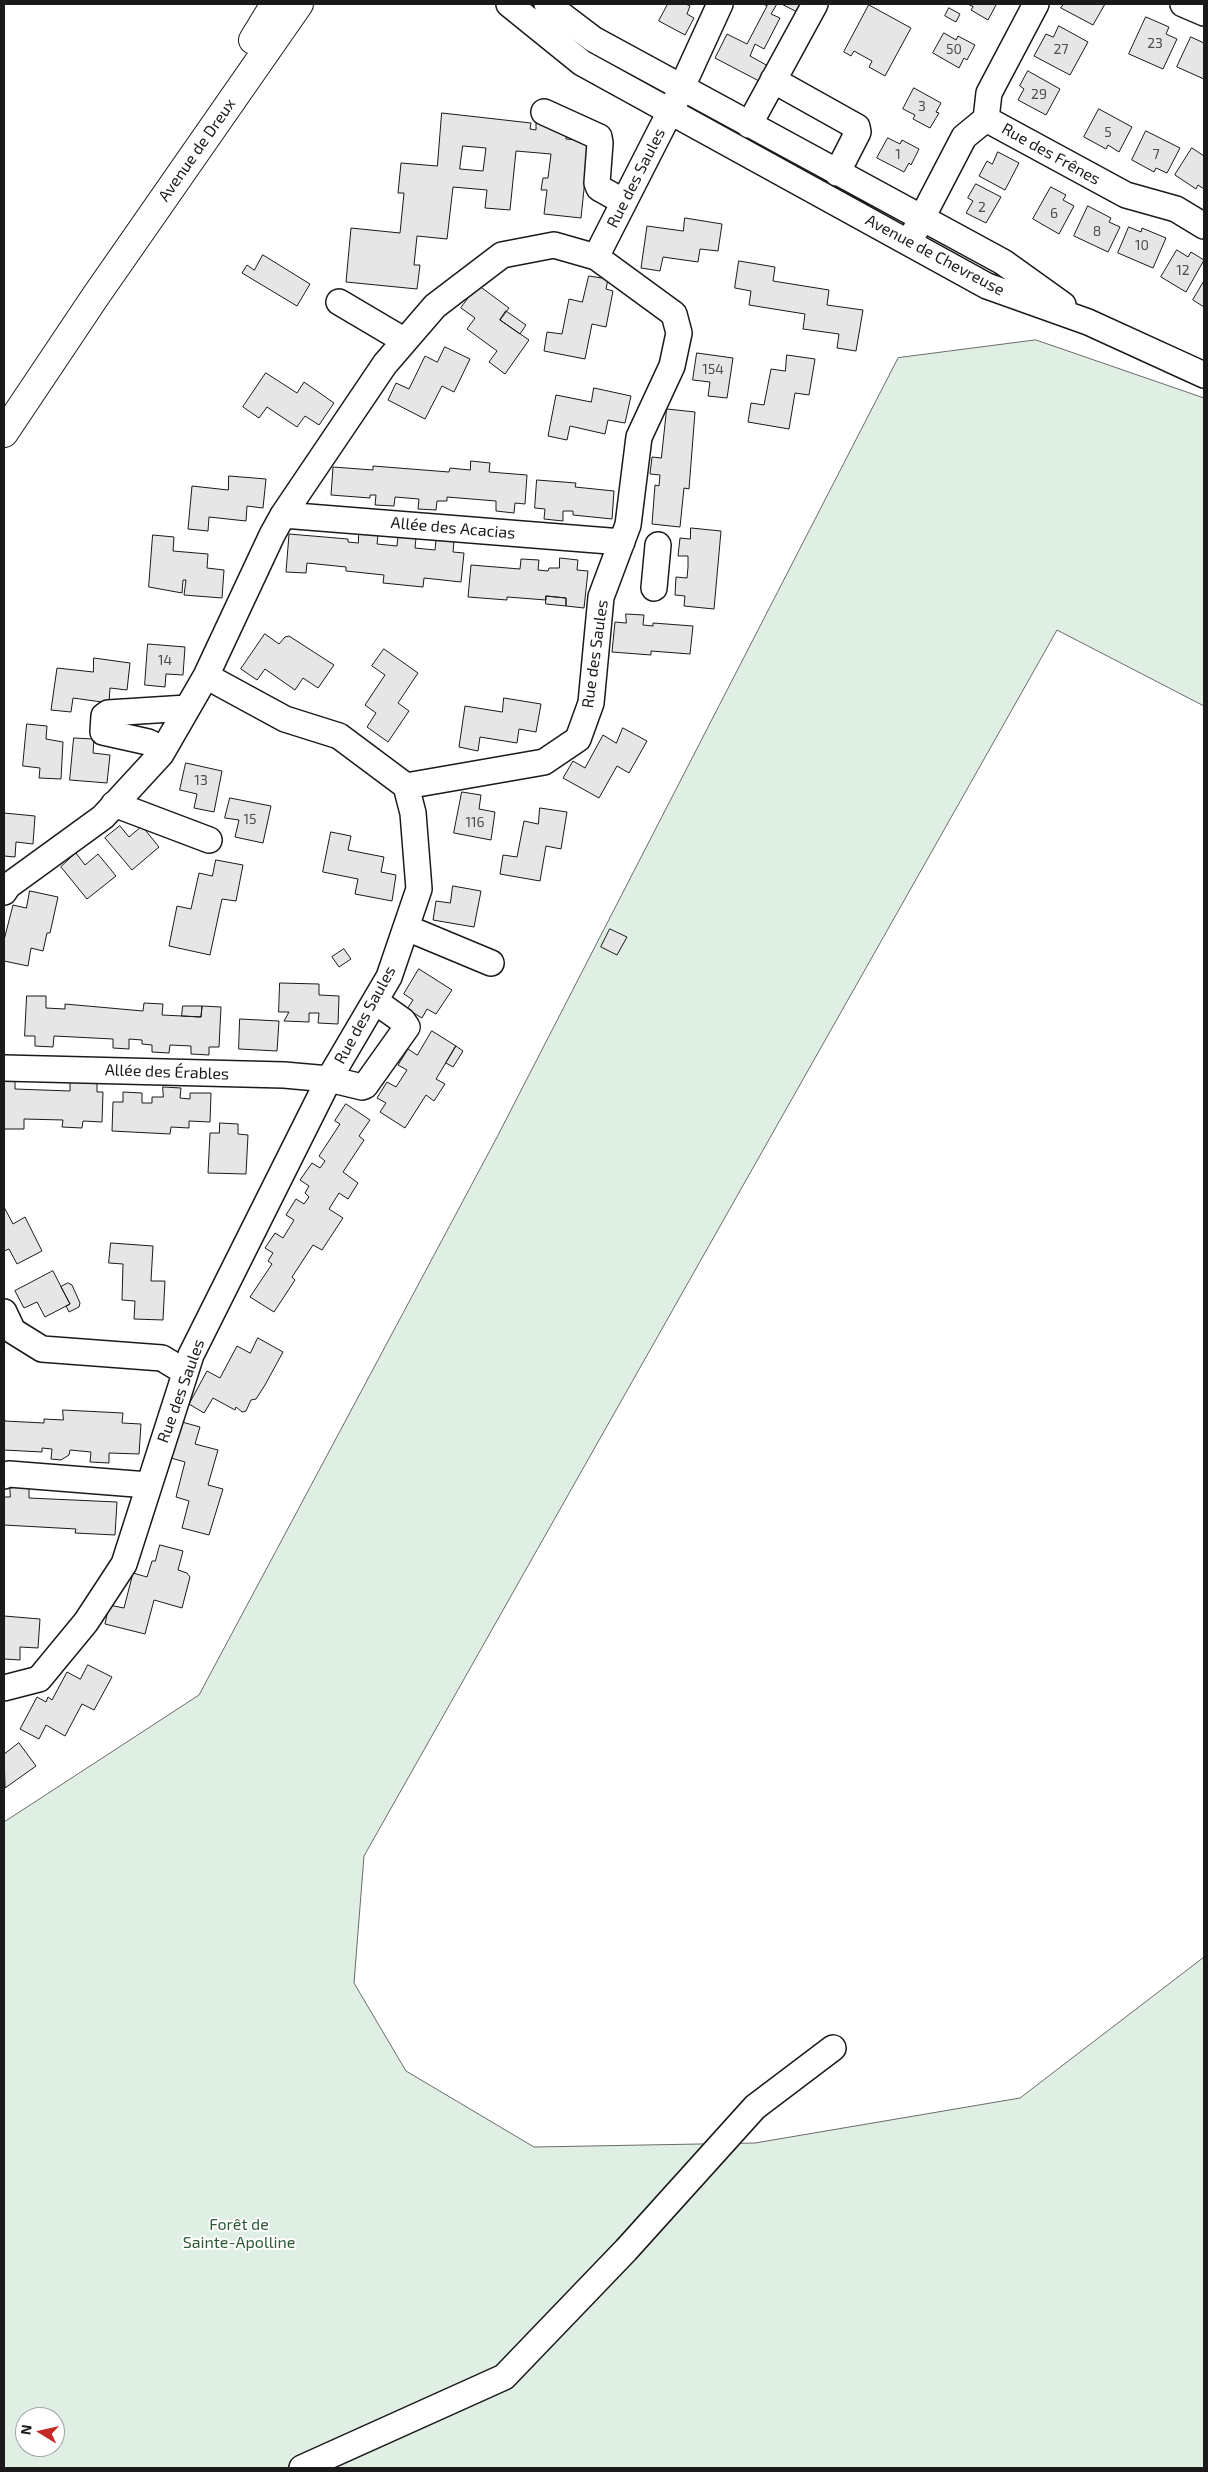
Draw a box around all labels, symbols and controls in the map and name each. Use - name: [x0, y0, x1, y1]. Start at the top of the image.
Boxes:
- house number: 23: [1147, 35, 1163, 51]
- house number: 50: [946, 41, 962, 57]
- house number: 27: [1053, 41, 1069, 57]
- house number: 29: [1031, 86, 1047, 102]
- street label: Avenue de Dreux: [154, 95, 240, 205]
- house number: 3: [918, 98, 926, 114]
- street label: Rue des Frênes: [998, 119, 1104, 189]
- house number: 5: [1104, 124, 1112, 140]
- street label: Rue des Saules: [603, 125, 669, 231]
- house number: 1: [895, 146, 901, 162]
- house number: 7: [1152, 146, 1160, 162]
- house number: 2: [978, 199, 986, 215]
- house number: 6: [1050, 205, 1058, 221]
- street label: Avenue de Chevreuse: [862, 210, 1008, 300]
- house number: 8: [1093, 223, 1101, 239]
- house number: 10: [1135, 237, 1149, 253]
- house number: 12: [1176, 262, 1190, 278]
- house number: 154: [702, 361, 724, 377]
- street label: Allée des Acacias: [390, 513, 516, 543]
- street label: Rue des Saules: [578, 599, 612, 709]
- house number: 14: [158, 652, 172, 668]
- house number: 13: [194, 772, 208, 788]
- house number: 15: [243, 811, 257, 827]
- house number: 116: [465, 814, 485, 830]
- street label: Rue des Saules: [330, 963, 400, 1067]
- street label: Allée des Érables: [104, 1060, 230, 1084]
- street label: Rue des Saules: [153, 1337, 209, 1445]
- park label: Forêt de Sainte-Apolline: [183, 2215, 295, 2253]
- north arrow: [15, 2407, 65, 2457]
- text: N: [16, 2423, 35, 2436]

